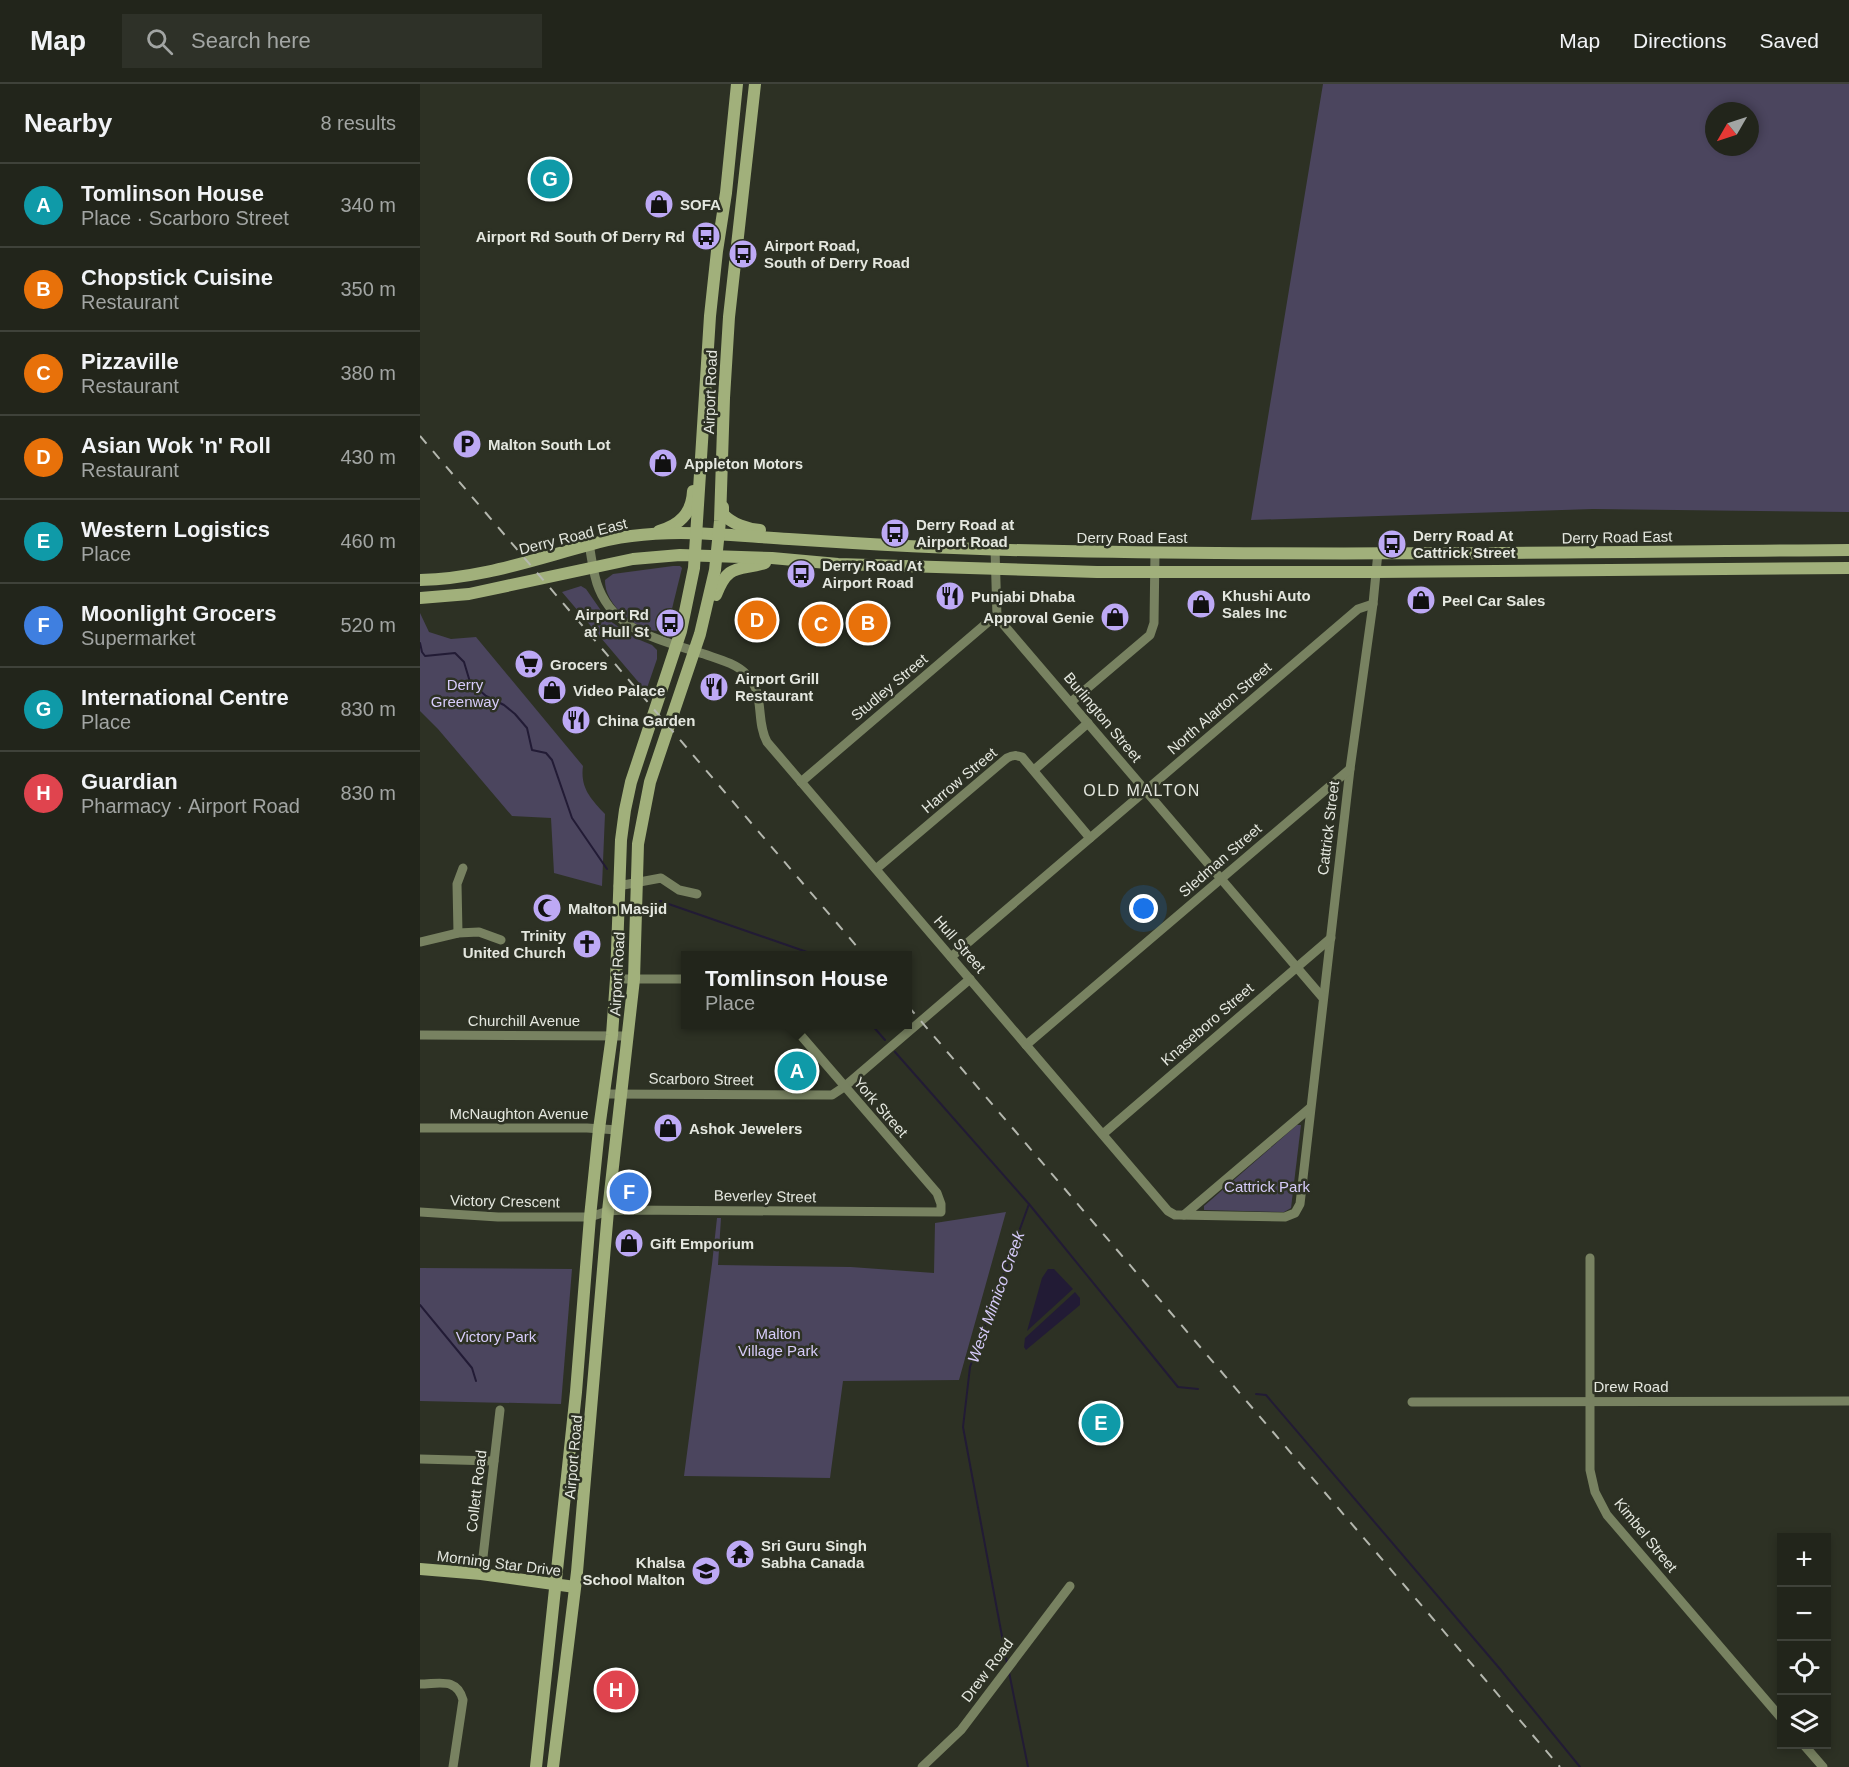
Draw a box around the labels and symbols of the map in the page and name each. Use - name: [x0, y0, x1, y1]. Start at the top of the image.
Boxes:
- north arrow: [1705, 102, 1759, 156]
- pin: G: [530, 156, 570, 202]
- shop icon: SOFA: [643, 188, 675, 220]
- place label: SOFA: [680, 196, 721, 213]
- bus stop icon: Airport Rd South Of Derry Rd: [690, 220, 722, 252]
- place label: Airport Rd South Of Derry Rd: [476, 228, 685, 245]
- place label: Airport Road, South of Derry Road: [764, 237, 910, 271]
- bus stop icon: Airport Road, South of Derry Road: [727, 238, 759, 270]
- street label: Airport Road: [700, 350, 720, 434]
- parking icon: Malton South Lot: [451, 428, 483, 460]
- place label: Malton South Lot: [488, 436, 610, 453]
- shop icon: Appleton Motors: [647, 447, 679, 479]
- place label: Appleton Motors: [684, 455, 803, 472]
- street label: Derry Road East: [517, 514, 630, 558]
- place label: Derry Road at Airport Road: [916, 516, 1014, 550]
- bus stop icon: Derry Road at Airport Road: [879, 517, 911, 549]
- place label: Derry Road At Cattrick Street: [1413, 527, 1516, 561]
- bus stop icon: Derry Road At Cattrick Street: [1376, 528, 1408, 560]
- street label: Derry Road East: [1561, 528, 1673, 546]
- street label: Derry Road East: [1077, 529, 1188, 546]
- place label: Derry Road At Airport Road: [822, 557, 922, 591]
- bus stop icon: Derry Road At Airport Road: [785, 558, 817, 590]
- restaurant icon: Punjabi Dhaba: [934, 580, 966, 612]
- shop icon: Peel Car Sales: [1405, 584, 1437, 616]
- place label: Khushi Auto Sales Inc: [1222, 587, 1311, 621]
- place label: Punjabi Dhaba: [971, 588, 1076, 605]
- shop icon: Khushi Auto Sales Inc: [1185, 588, 1217, 620]
- place label: Peel Car Sales: [1442, 592, 1545, 609]
- pin: D: [738, 598, 776, 642]
- pin: B: [848, 600, 888, 646]
- shop icon: Approval Genie: [1099, 601, 1131, 633]
- pin: C: [802, 602, 840, 646]
- place label: Airport Rd at Hull St: [575, 606, 649, 640]
- bus stop icon: Airport Rd at Hull St: [654, 607, 686, 639]
- place label: Approval Genie: [983, 609, 1094, 626]
- supermarket icon: Grocers: [513, 648, 545, 680]
- street label: Studley Street: [847, 650, 931, 724]
- place label: Grocers: [550, 656, 608, 673]
- street label: North Alarton Street: [1164, 658, 1275, 758]
- street label: Burlington Street: [1061, 669, 1146, 766]
- place label: Airport Grill Restaurant: [735, 670, 819, 704]
- restaurant icon: Airport Grill Restaurant: [698, 671, 730, 703]
- shop icon: Video Palace: [536, 674, 568, 706]
- park label: Derry Greenway: [431, 676, 500, 710]
- place label: Video Palace: [573, 682, 665, 699]
- restaurant icon: China Garden: [560, 704, 592, 736]
- place label: China Garden: [597, 712, 695, 729]
- street label: Harrow Street: [918, 743, 1001, 816]
- street label: Cattrick Street: [1314, 779, 1342, 876]
- district label: OLD MALTON: [1083, 782, 1201, 799]
- street label: Sledman Street: [1175, 819, 1265, 900]
- mosque icon: Malton Masjid: [531, 892, 563, 924]
- your location: [1129, 894, 1158, 923]
- place label: Malton Masjid: [568, 900, 667, 917]
- street label: Hull Street: [931, 912, 990, 977]
- place label: Trinity United Church: [463, 927, 567, 961]
- church icon: Trinity United Church: [571, 928, 603, 960]
- street label: Airport Road: [606, 932, 628, 1016]
- street label: Knaseboro Street: [1157, 979, 1257, 1069]
- street label: Churchill Avenue: [468, 1012, 580, 1029]
- pin: A: [778, 1048, 817, 1094]
- street label: Scarboro Street: [648, 1070, 754, 1088]
- street label: York Street: [850, 1074, 912, 1141]
- street label: McNaughton Avenue: [450, 1105, 589, 1122]
- shop icon: Ashok Jewelers: [652, 1112, 684, 1144]
- place label: Ashok Jewelers: [689, 1120, 802, 1137]
- pin: F: [610, 1170, 648, 1214]
- park label: Cattrick Park: [1224, 1178, 1310, 1195]
- street label: Beverley Street: [714, 1187, 817, 1205]
- street label: Victory Crescent: [450, 1192, 561, 1210]
- shop icon: Gift Emporium: [613, 1227, 645, 1259]
- water label: West Mimico Creek: [964, 1228, 1028, 1365]
- place label: Gift Emporium: [650, 1235, 754, 1252]
- park label: Malton Village Park: [738, 1325, 818, 1359]
- park label: Victory Park: [456, 1328, 537, 1345]
- street label: Drew Road: [1593, 1378, 1669, 1395]
- pin: E: [1082, 1400, 1120, 1446]
- street label: Airport Road: [561, 1414, 585, 1500]
- street label: Collett Road: [463, 1449, 489, 1533]
- street label: Kimbel Street: [1611, 1495, 1681, 1576]
- place label: Sri Guru Singh Sabha Canada: [761, 1537, 867, 1571]
- temple icon: Sri Guru Singh Sabha Canada: [724, 1538, 756, 1570]
- street label: Morning Star Drive: [436, 1547, 562, 1579]
- place label: Khalsa School Malton: [583, 1554, 686, 1588]
- school or university icon: Khalsa School Malton: [690, 1555, 722, 1587]
- street label: Drew Road: [958, 1635, 1016, 1705]
- pin: H: [596, 1668, 636, 1712]

